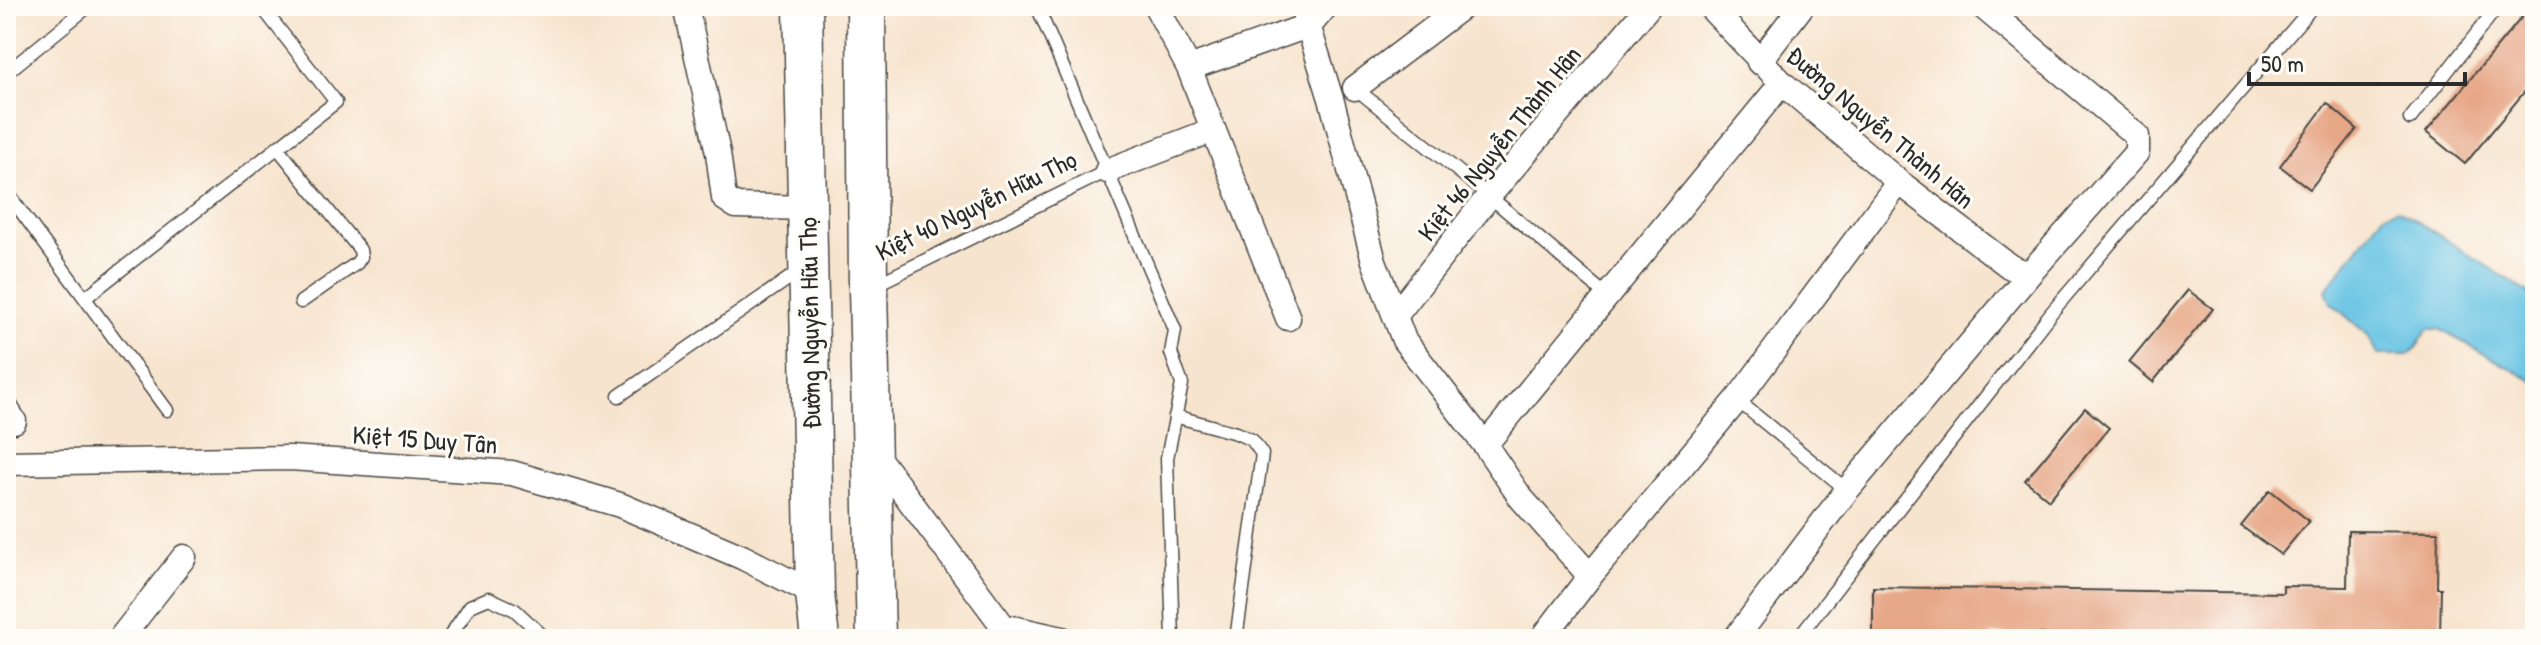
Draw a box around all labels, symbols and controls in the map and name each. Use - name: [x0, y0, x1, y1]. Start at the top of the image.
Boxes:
- scale bar: [2249, 36, 2465, 86]
- street label: Kiệt 46 Nguyễn Thành Hân: [1409, 38, 1589, 248]
- street label: Đường Nguyễn Thành Hãn: [1780, 38, 1982, 216]
- text: 50 m: [2261, 47, 2304, 79]
- street label: Kiệt 40 Nguyễn Hữu Thọ: [870, 141, 1082, 269]
- street label: Đường Nguyễn Hữu Thọ: [790, 217, 828, 429]
- street label: Kiệt 15 Duy Tân: [351, 416, 499, 462]

